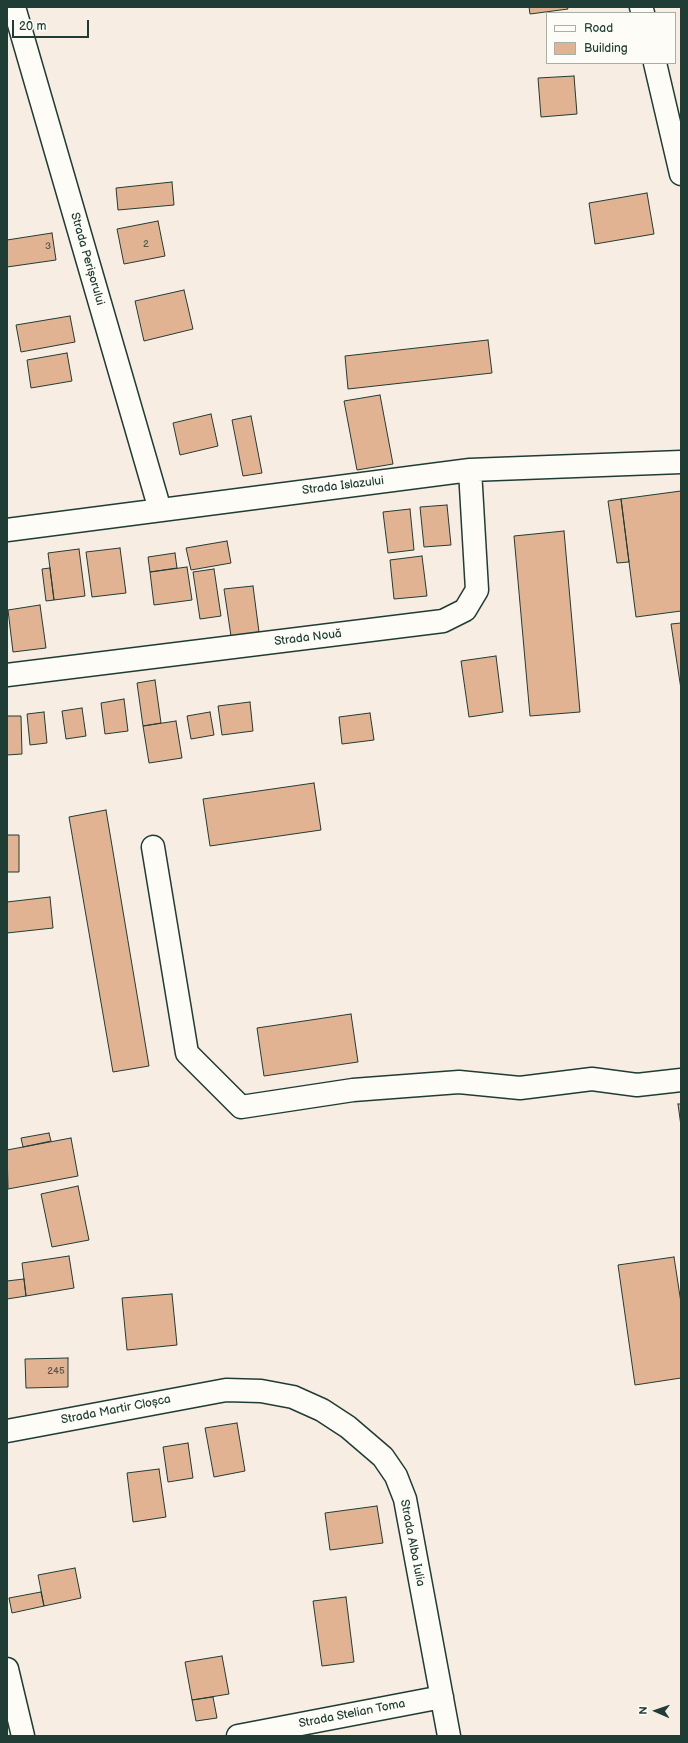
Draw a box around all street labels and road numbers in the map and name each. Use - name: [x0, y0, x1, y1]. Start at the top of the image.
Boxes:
- street label: Strada Perișorului: [67, 211, 107, 307]
- street label: Strada Islazului: [301, 474, 385, 498]
- street label: Strada Nouă: [273, 627, 343, 649]
- street label: Strada Martir Cloșca: [60, 1392, 172, 1428]
- street label: Strada Alba Iulia: [397, 1498, 427, 1588]
- street label: Strada Stelian Toma: [298, 1697, 406, 1731]

